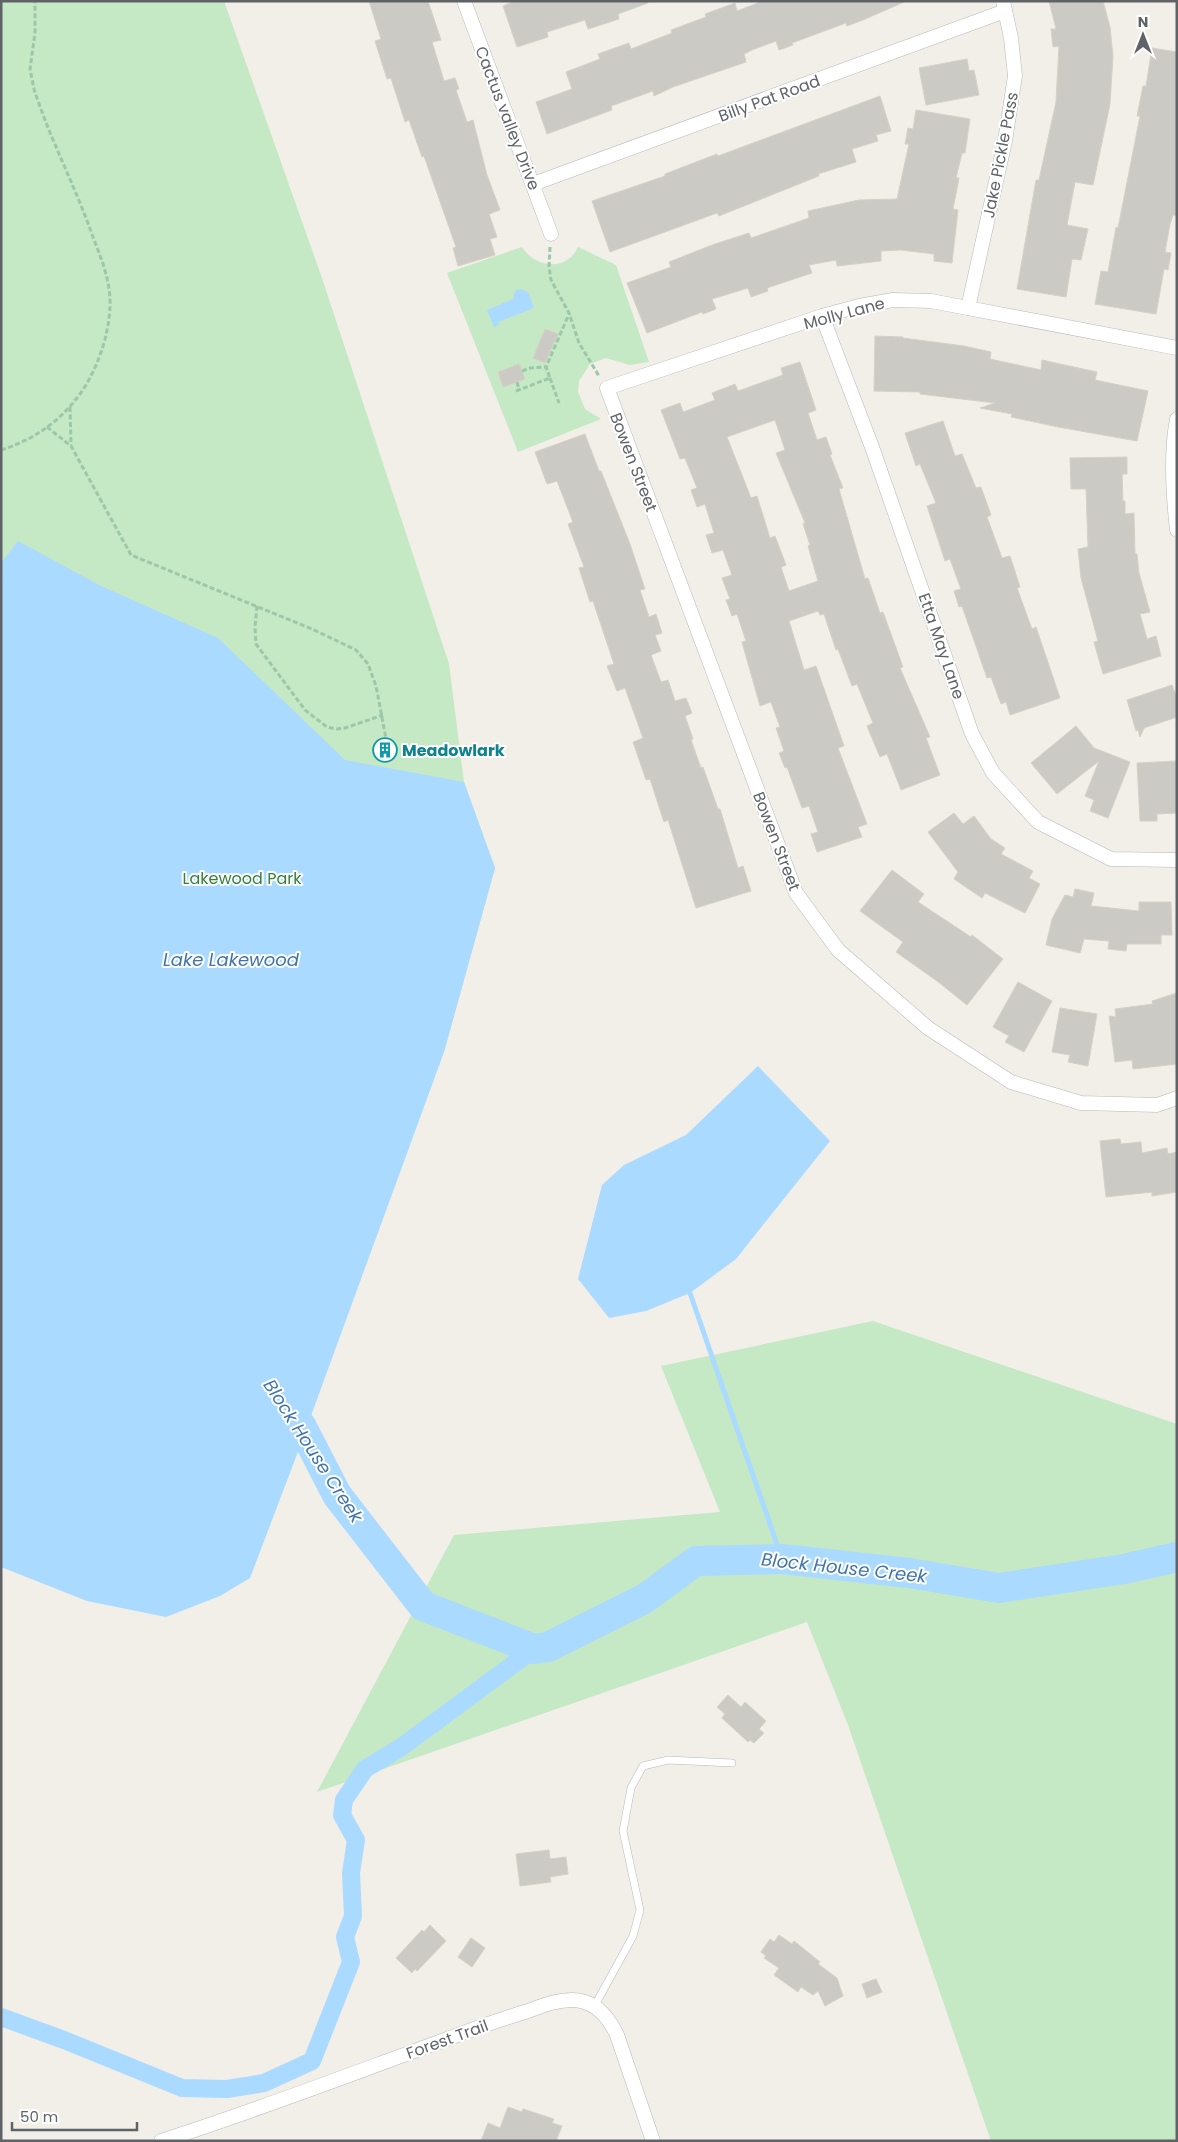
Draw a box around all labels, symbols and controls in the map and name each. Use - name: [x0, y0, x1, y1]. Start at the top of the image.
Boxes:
- north arrow: [1118, 10, 1168, 60]
- text: N: [1138, 12, 1148, 32]
- street label: Cactus valley Drive: [469, 43, 546, 194]
- street label: Billy Pat Road: [715, 69, 823, 128]
- street label: Jake Pickle Pass: [977, 90, 1024, 220]
- street label: Molly Lane: [801, 292, 887, 335]
- street label: Bowen Street: [604, 409, 663, 515]
- street label: Etta May Lane: [913, 590, 970, 702]
- building icon: Meadowlark: [372, 737, 398, 763]
- place label: Meadowlark: [402, 739, 505, 762]
- street label: Bowen Street: [747, 788, 806, 894]
- park label: Lakewood Park: [183, 867, 302, 890]
- water label: Lake Lakewood: [163, 947, 300, 972]
- water label: Block House Creek: [258, 1374, 370, 1528]
- water label: Block House Creek: [760, 1546, 929, 1589]
- street label: Forest Trail: [403, 2014, 491, 2065]
- scale bar: [12, 2100, 138, 2132]
- text: 50 m: [20, 2106, 58, 2127]

